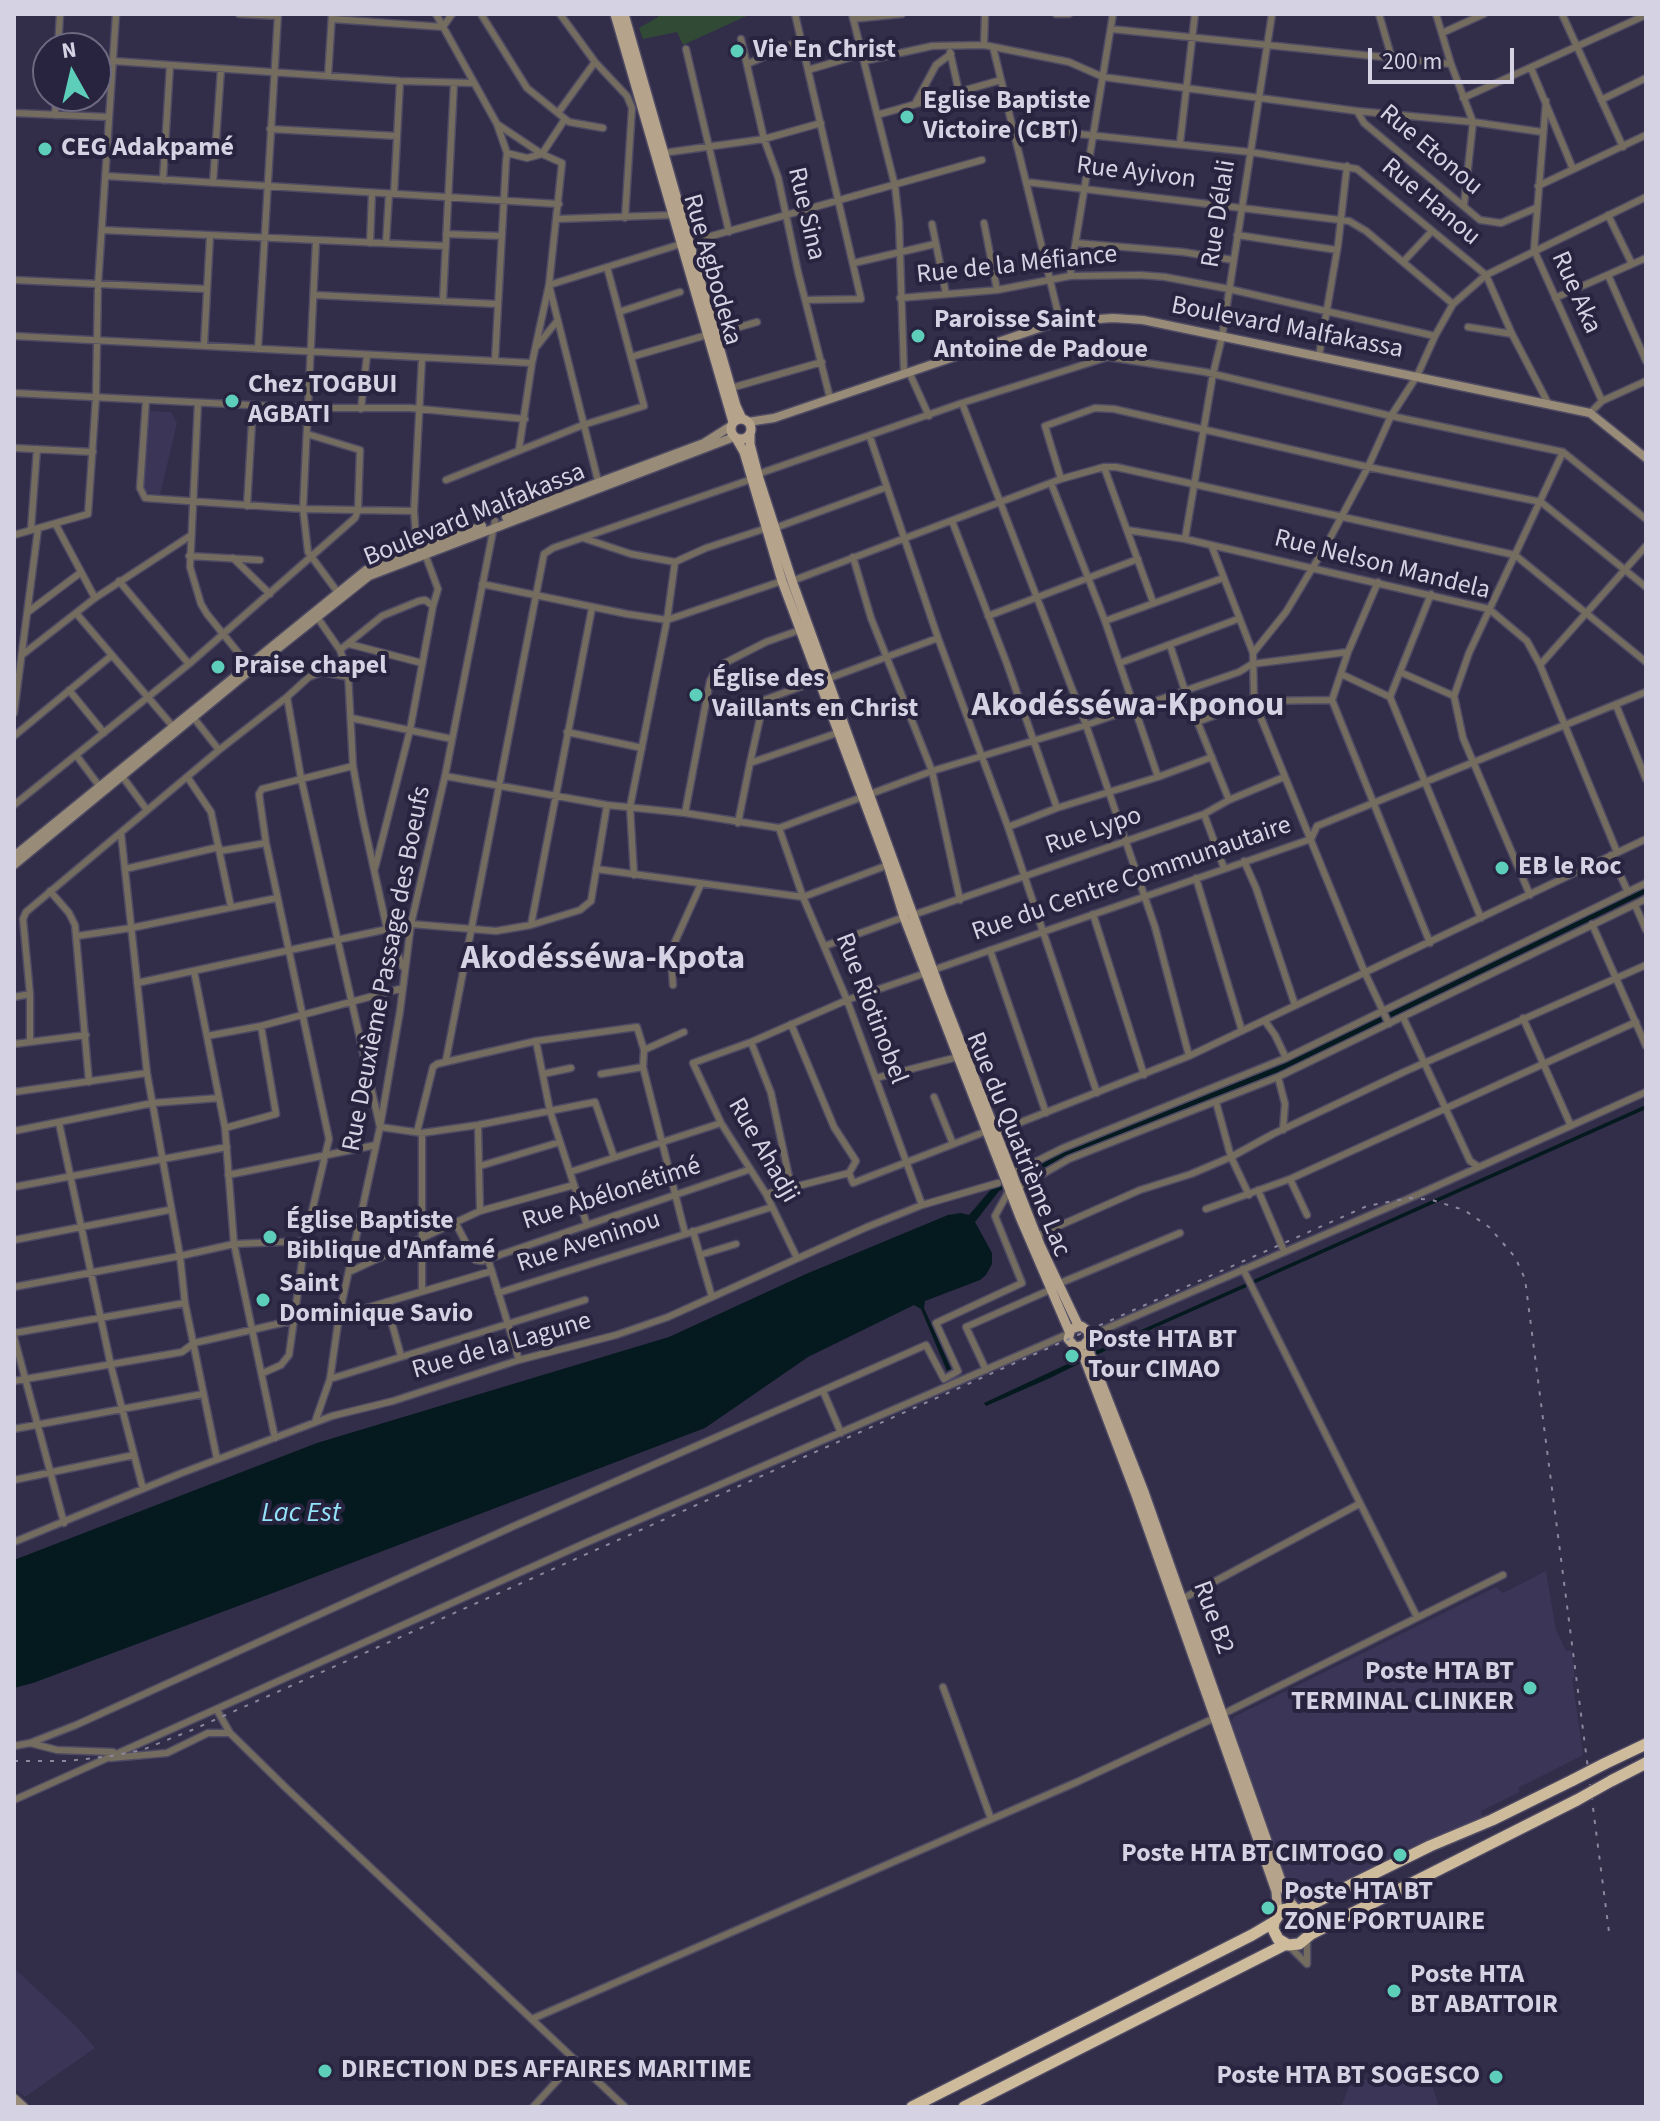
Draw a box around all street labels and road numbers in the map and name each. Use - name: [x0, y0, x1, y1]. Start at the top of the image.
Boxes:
- street label: Rue Etonou: [1372, 99, 1488, 203]
- street label: Rue Ayivon: [1075, 151, 1197, 197]
- street label: Rue Hanou: [1374, 153, 1486, 253]
- street label: Rue Délali: [1196, 158, 1244, 270]
- street label: Rue Sina: [779, 164, 831, 264]
- street label: Rue Agbodeka: [675, 191, 747, 349]
- street label: Rue de la Méfiance: [915, 240, 1119, 292]
- street label: Rue Aka: [1543, 247, 1607, 339]
- street label: Boulevard Malfakassa: [1168, 291, 1406, 367]
- street label: Boulevard Malfakassa: [360, 457, 590, 575]
- street label: Rue Nelson Mandela: [1271, 524, 1493, 608]
- street label: Rue Deuxième Passage des Boeufs: [337, 784, 439, 1154]
- street label: Rue Lypo: [1042, 801, 1146, 863]
- street label: Rue du Centre Communautaire: [968, 811, 1296, 949]
- street label: Rue Riotinobel: [827, 929, 913, 1089]
- street label: Rue du Quatrième Lac: [958, 1028, 1076, 1262]
- street label: Rue Ahadji: [720, 1093, 804, 1209]
- street label: Rue Abélonétimé: [519, 1151, 705, 1239]
- street label: Rue Aveninou: [513, 1205, 665, 1281]
- street label: Rue de la Lagune: [409, 1307, 595, 1387]
- street label: Rue B2: [1184, 1577, 1240, 1659]

